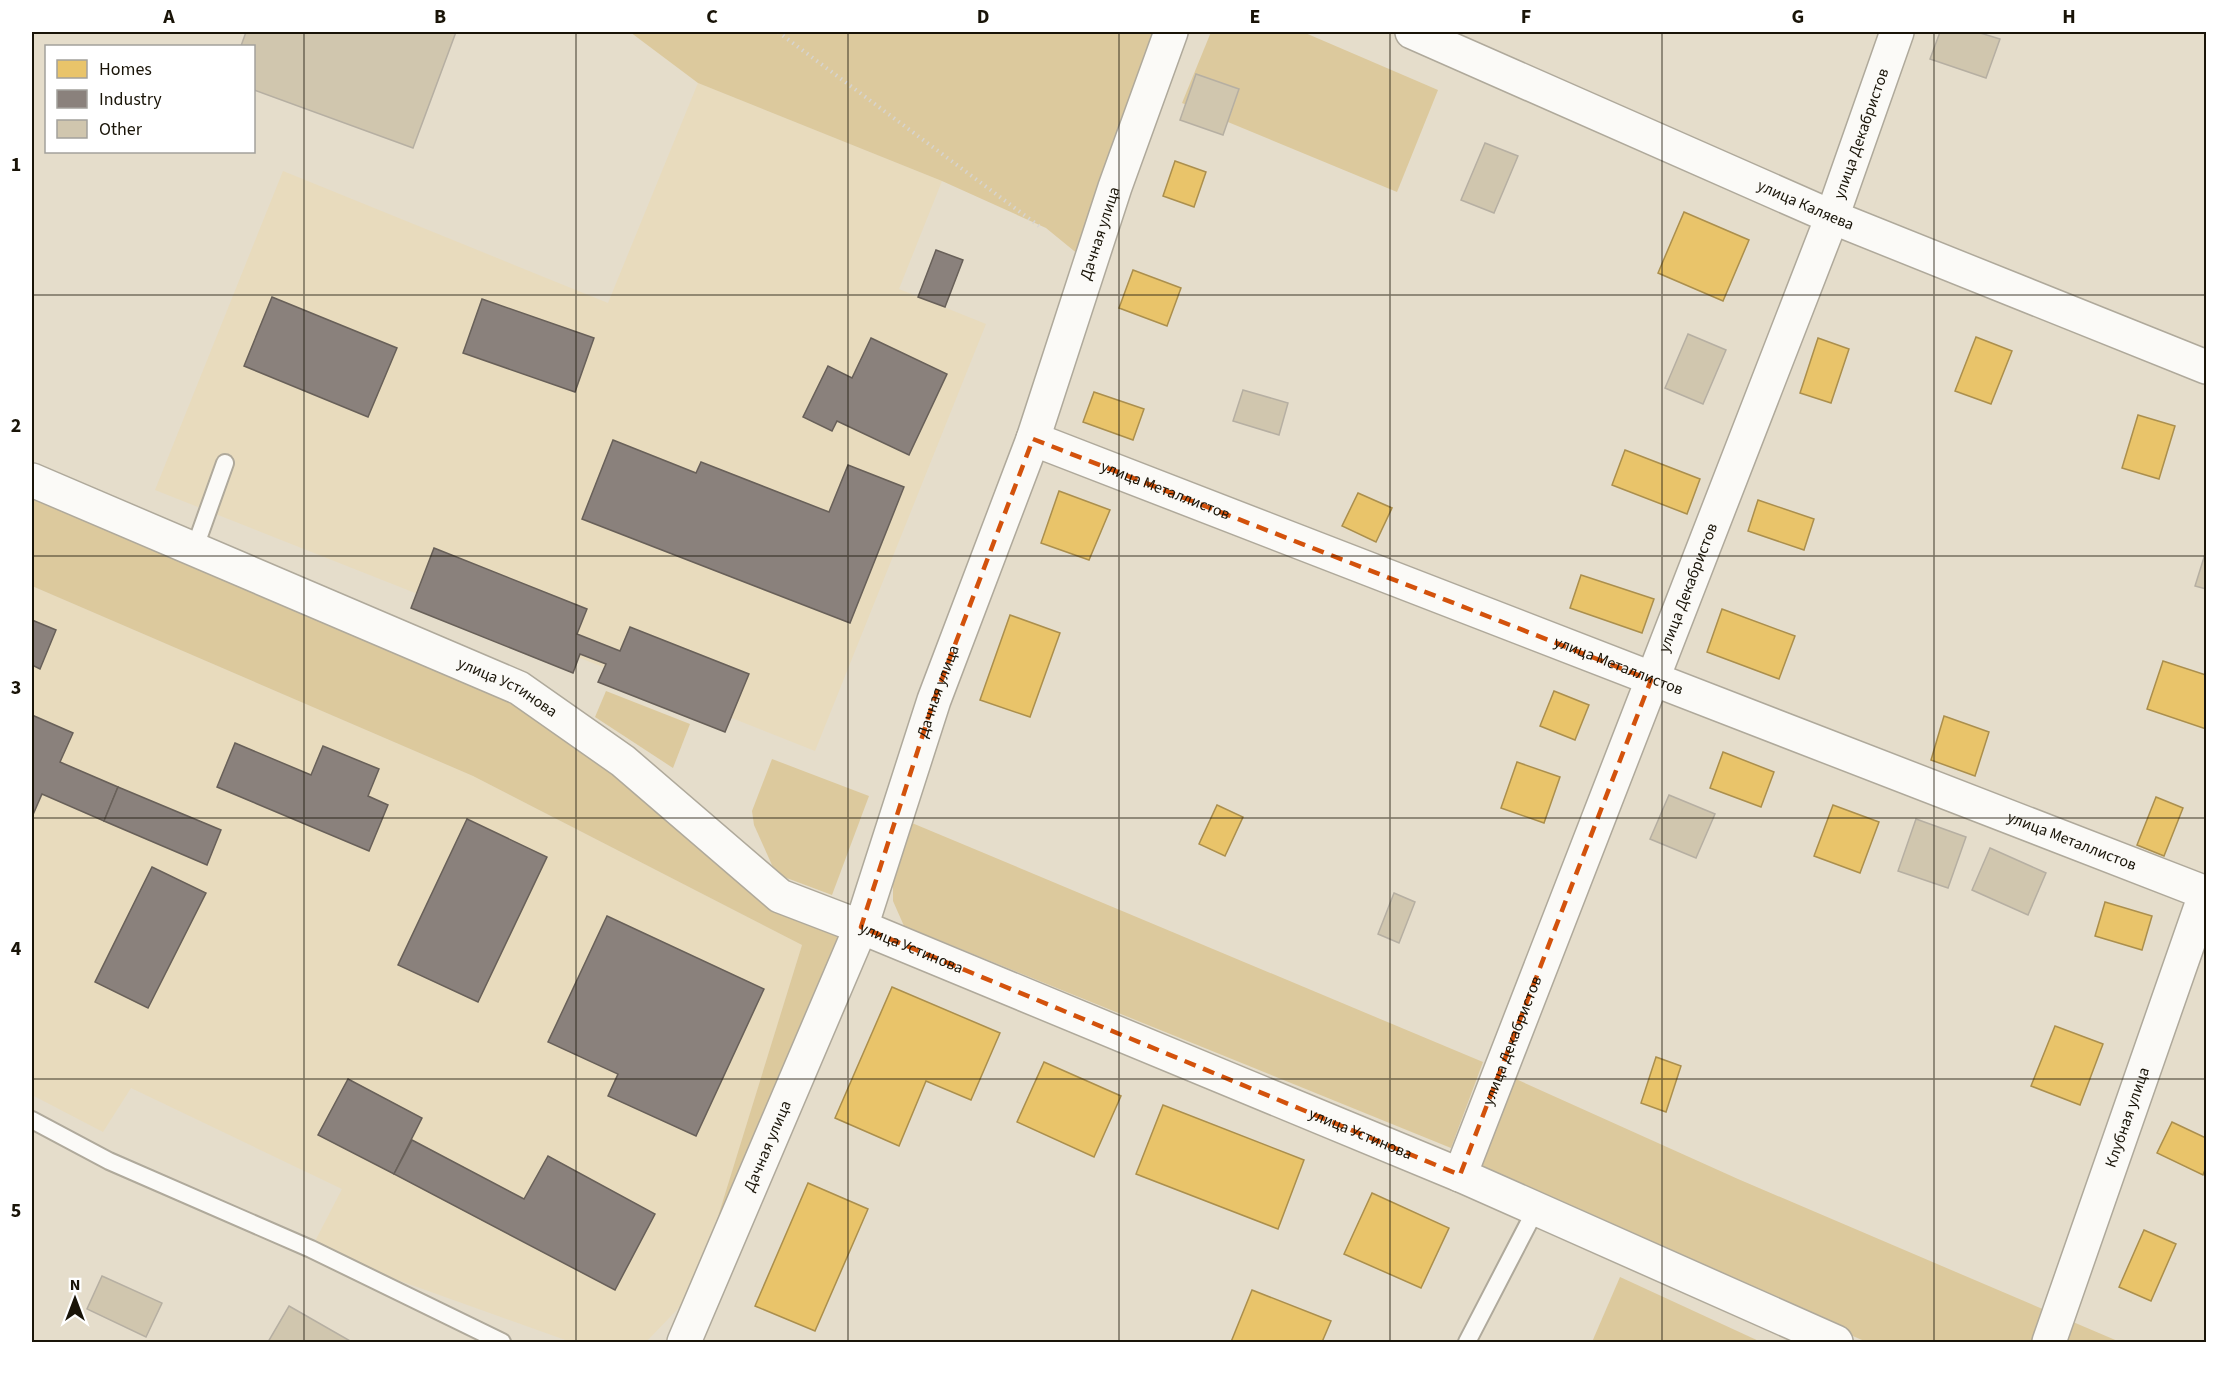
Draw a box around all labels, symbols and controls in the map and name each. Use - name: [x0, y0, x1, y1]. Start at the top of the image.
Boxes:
- text: A: [162, 3, 175, 31]
- text: B: [434, 3, 446, 31]
- text: C: [706, 3, 718, 31]
- text: D: [977, 3, 989, 31]
- text: E: [1250, 3, 1260, 31]
- text: F: [1521, 3, 1531, 31]
- text: G: [1792, 3, 1804, 31]
- text: H: [2062, 3, 2076, 31]
- legend: [45, 45, 255, 153]
- text: Homes: [99, 57, 152, 82]
- street label: улица Декабристов: [1828, 65, 1894, 202]
- text: Industry: [99, 87, 162, 112]
- text: Other: [99, 117, 143, 142]
- text: 1: [11, 151, 21, 179]
- street label: улица Каляева: [1754, 174, 1857, 236]
- street label: Дачная улица: [1074, 184, 1125, 283]
- text: 2: [11, 412, 21, 440]
- street label: улица Металлистов: [1098, 455, 1233, 525]
- street label: улица Декабристов: [1653, 520, 1723, 656]
- street label: улица Металлистов: [1551, 631, 1686, 701]
- street label: Дачная улица: [912, 642, 965, 741]
- street label: улица Устинова: [454, 652, 562, 723]
- text: 3: [11, 674, 21, 702]
- street label: улица Металлистов: [2004, 806, 2140, 876]
- street label: улица Устинова: [856, 917, 967, 979]
- text: 4: [11, 935, 22, 963]
- street label: улица Декабристов: [1477, 973, 1547, 1109]
- street label: Клубная улица: [2100, 1064, 2155, 1170]
- street label: Дачная улица: [738, 1097, 797, 1195]
- street label: улица Устинова: [1305, 1103, 1416, 1165]
- text: 5: [11, 1197, 21, 1225]
- north arrow: [45, 1269, 105, 1329]
- text: N: [70, 1274, 80, 1296]

